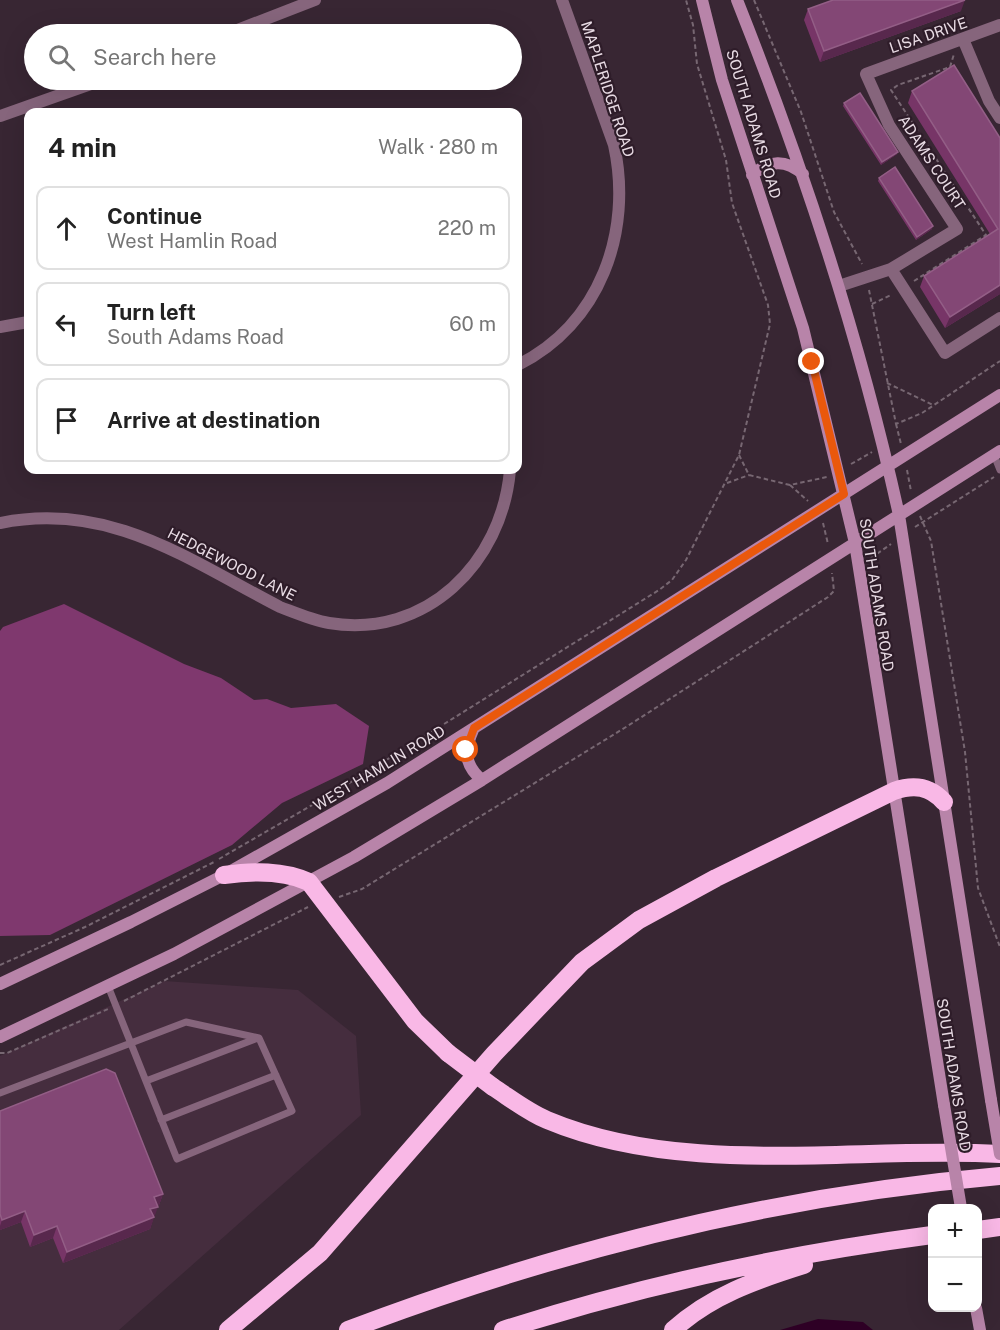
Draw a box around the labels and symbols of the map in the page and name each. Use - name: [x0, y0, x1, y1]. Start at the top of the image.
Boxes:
- street label: LISA DRIVE: [887, 14, 969, 56]
- street label: MAPLERIDGE ROAD: [578, 19, 638, 159]
- street label: SOUTH ADAMS ROAD: [723, 47, 785, 201]
- street label: ADAMS COURT: [895, 112, 969, 212]
- route end: [798, 348, 824, 374]
- street label: SOUTH ADAMS ROAD: [856, 517, 898, 673]
- street label: HEDGEWOOD LANE: [165, 524, 299, 604]
- street label: WEST HAMLIN ROAD: [310, 722, 448, 814]
- route start: [452, 736, 478, 762]
- street label: SOUTH ADAMS ROAD: [933, 997, 975, 1153]

